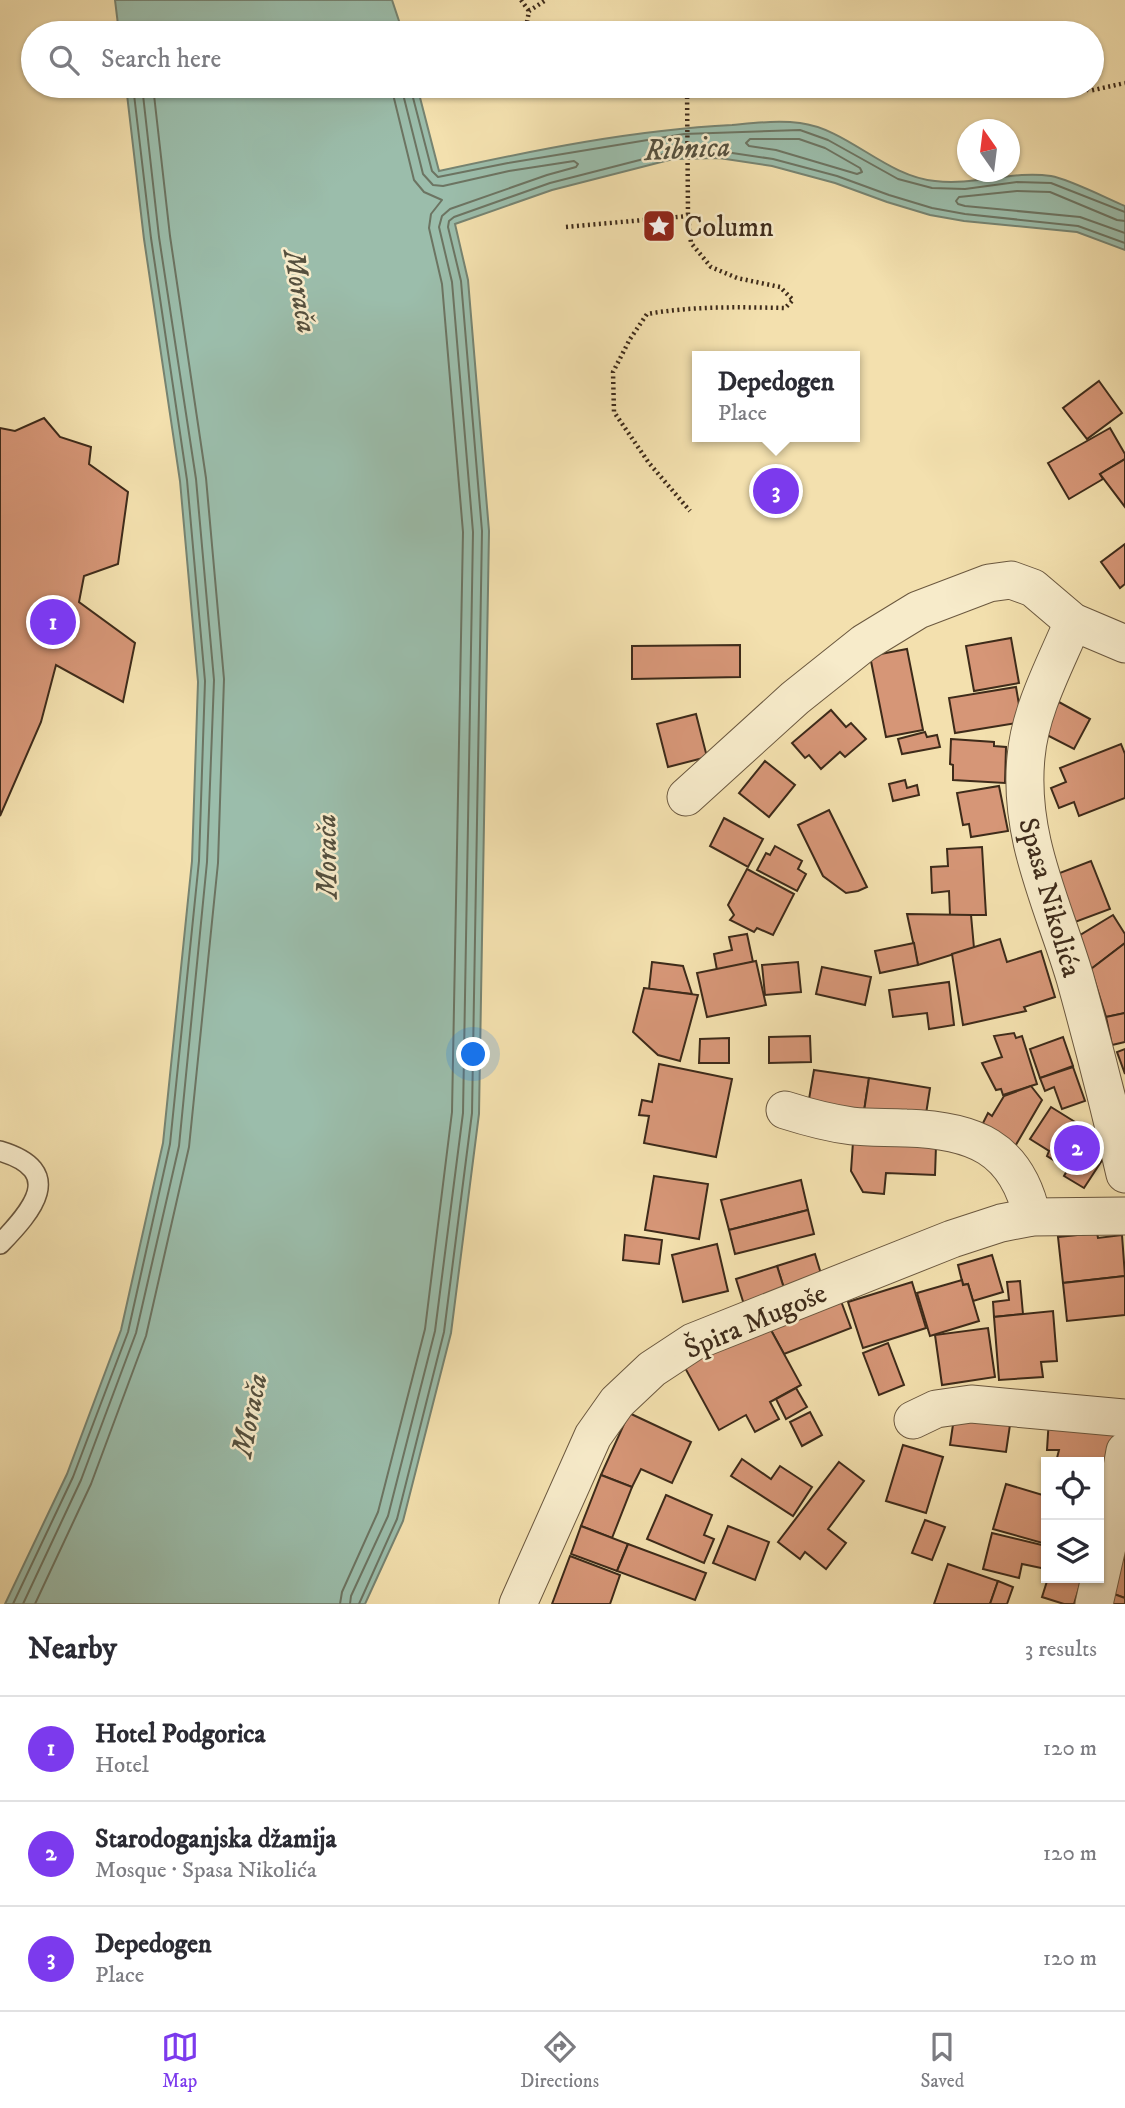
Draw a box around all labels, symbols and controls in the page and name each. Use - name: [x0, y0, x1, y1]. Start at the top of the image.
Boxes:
- search box: [21, 21, 1104, 98]
- icon: search: [45, 41, 83, 79]
- text: Search here: [101, 43, 221, 76]
- north arrow: [957, 119, 1020, 182]
- water label: Ribnica: [642, 129, 731, 170]
- place icon: Column: [640, 207, 678, 245]
- place label: Column: [684, 210, 774, 245]
- water label: Morača: [274, 245, 325, 336]
- popup: [692, 351, 860, 442]
- text: Depedogen: [718, 366, 834, 399]
- text: Place: [718, 399, 767, 428]
- pin: 3: [753, 465, 799, 517]
- pin: 1: [30, 596, 76, 648]
- water label: Morača: [308, 814, 347, 900]
- street label: Spasa Nikolića: [1010, 814, 1089, 981]
- your location: [456, 1037, 490, 1071]
- pin: 2: [1054, 1122, 1100, 1174]
- street label: Špira Mugoše: [679, 1275, 832, 1367]
- water label: Morača: [224, 1370, 277, 1462]
- map controls: [1041, 1457, 1104, 1583]
- button: locate: [1041, 1457, 1104, 1520]
- button: layers: [1041, 1520, 1104, 1583]
- text: Nearby: [28, 1631, 117, 1668]
- text: 3 results: [1025, 1635, 1097, 1664]
- text: Hotel Podgorica: [95, 1718, 266, 1751]
- text: 1: [47, 1734, 55, 1763]
- text: 120 m: [1043, 1734, 1097, 1763]
- text: Hotel: [95, 1751, 149, 1780]
- text: Starodoganjska džamija: [95, 1823, 337, 1856]
- text: 2: [45, 1839, 57, 1868]
- text: 120 m: [1043, 1839, 1097, 1868]
- text: Mosque · Spasa Nikolića: [95, 1856, 317, 1885]
- text: Depedogen: [95, 1928, 212, 1961]
- text: 3: [47, 1944, 55, 1973]
- text: 120 m: [1043, 1944, 1097, 1973]
- text: Place: [95, 1961, 144, 1990]
- tab: Map: [161, 2028, 199, 2093]
- tab: Directions: [520, 2028, 599, 2093]
- tab: Saved: [921, 2028, 964, 2093]

